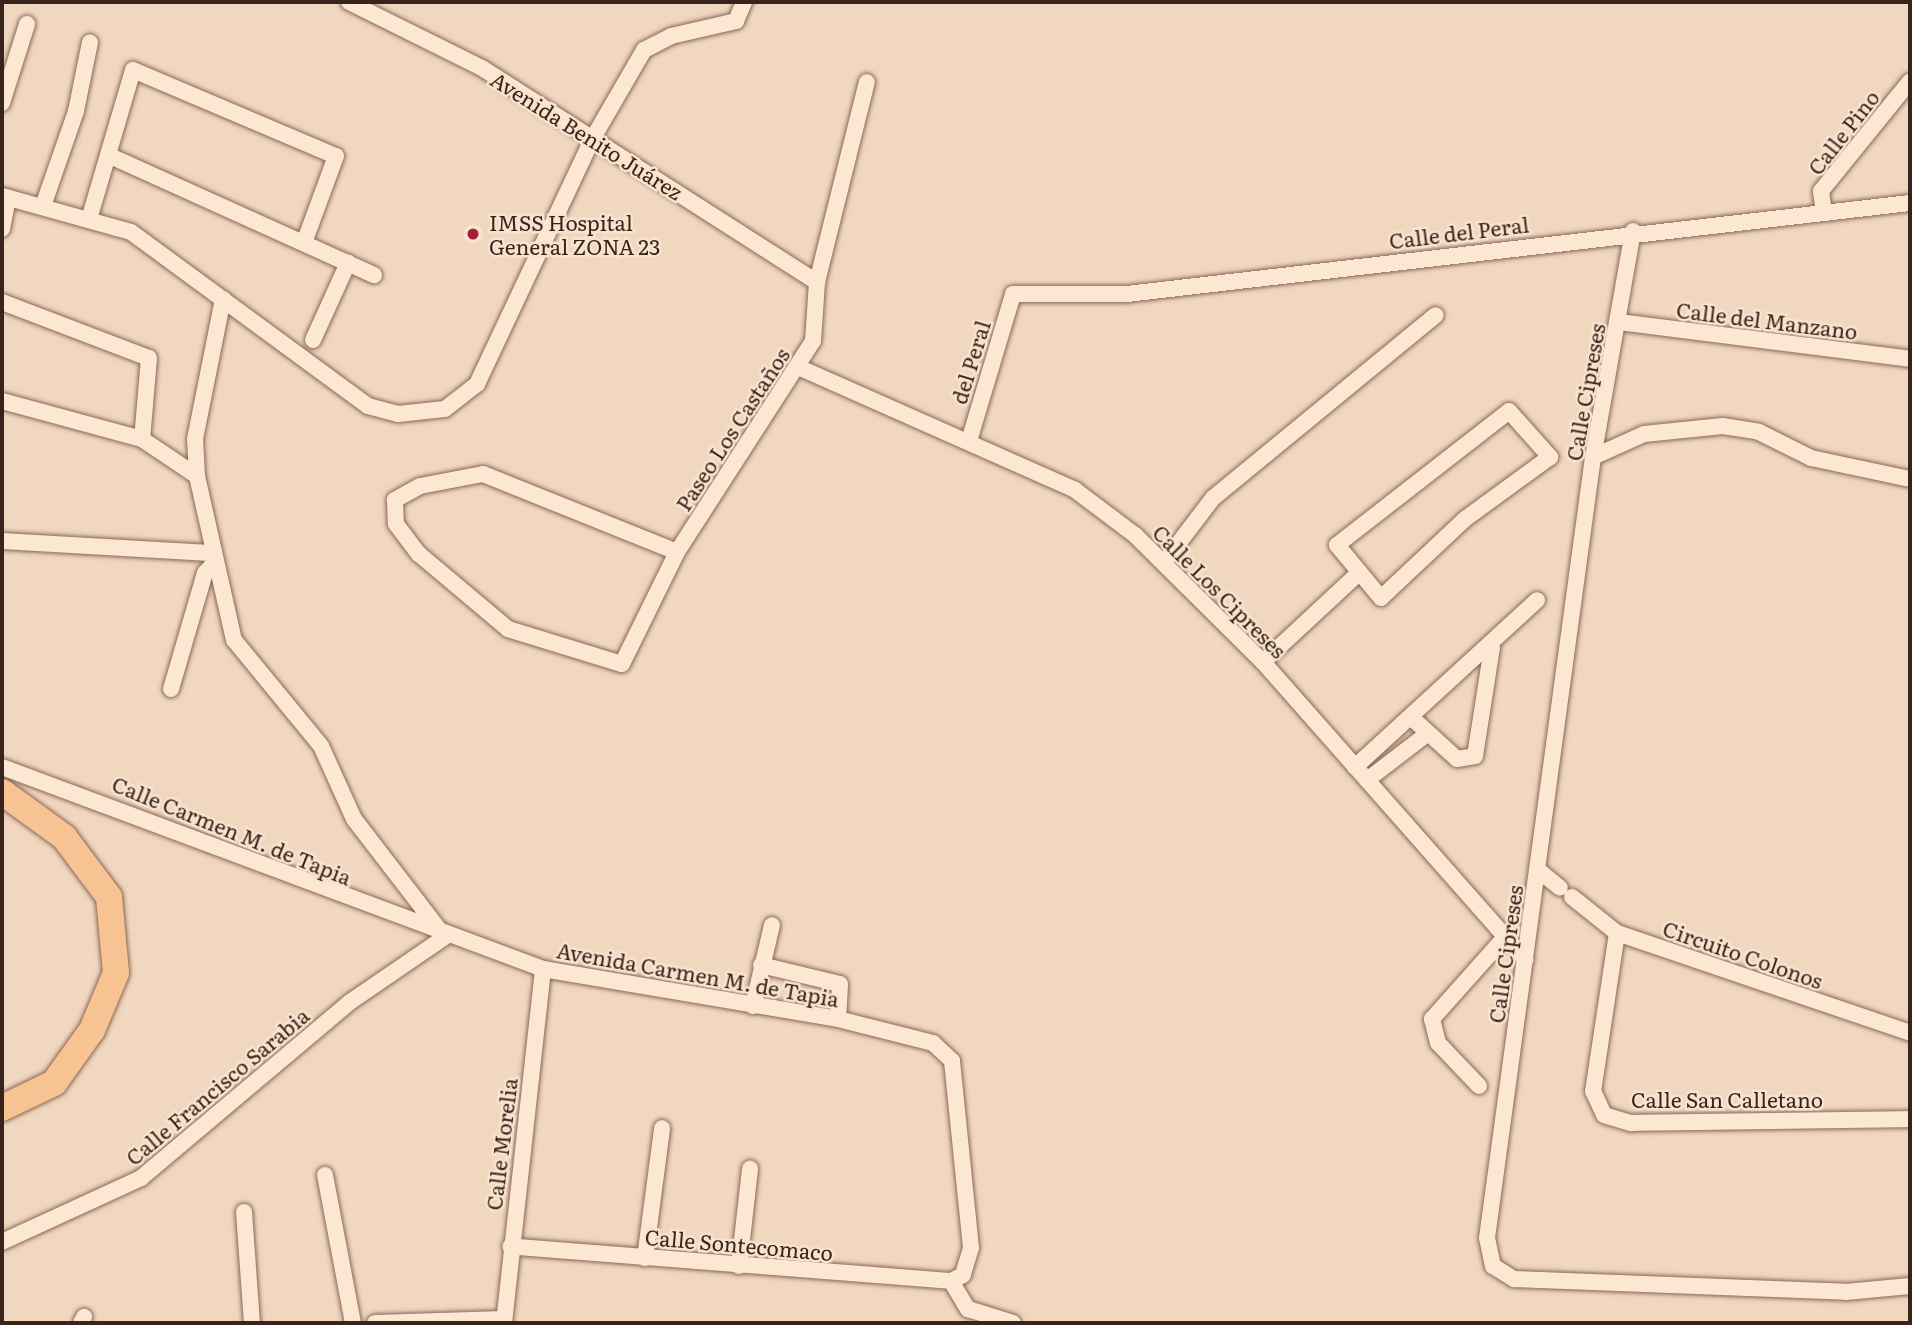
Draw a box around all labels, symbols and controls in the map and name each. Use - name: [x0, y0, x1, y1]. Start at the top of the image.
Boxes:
- street label: Avenida Benito Juárez: [486, 66, 688, 204]
- street label: Calle Pino: [1802, 85, 1884, 179]
- place label: IMSS Hospital General ZONA 23: [489, 209, 660, 259]
- street label: Calle del Peral: [1388, 211, 1530, 253]
- marker: IMSS Hospital General ZONA 23: [463, 224, 483, 244]
- street label: Calle del Manzano: [1675, 296, 1859, 344]
- street label: del Peral: [945, 317, 995, 407]
- street label: Calle Cipreses: [1561, 321, 1609, 463]
- street label: Paseo Los Castaños: [670, 343, 794, 515]
- street label: Calle Los Cipreses: [1148, 519, 1292, 663]
- street label: Calle Carmen M. de Tapia: [109, 770, 355, 890]
- street label: Calle Cipreses: [1483, 883, 1527, 1025]
- street label: Circuito Colonos: [1660, 915, 1826, 993]
- street label: Avenida Carmen M. de Tapia: [555, 937, 841, 1011]
- street label: Calle Francisco Sarabia: [120, 1002, 314, 1170]
- street label: Calle Morelia: [480, 1076, 522, 1212]
- street label: Calle San Calletano: [1631, 1086, 1823, 1112]
- street label: Calle Sontecomaco: [644, 1223, 834, 1265]

